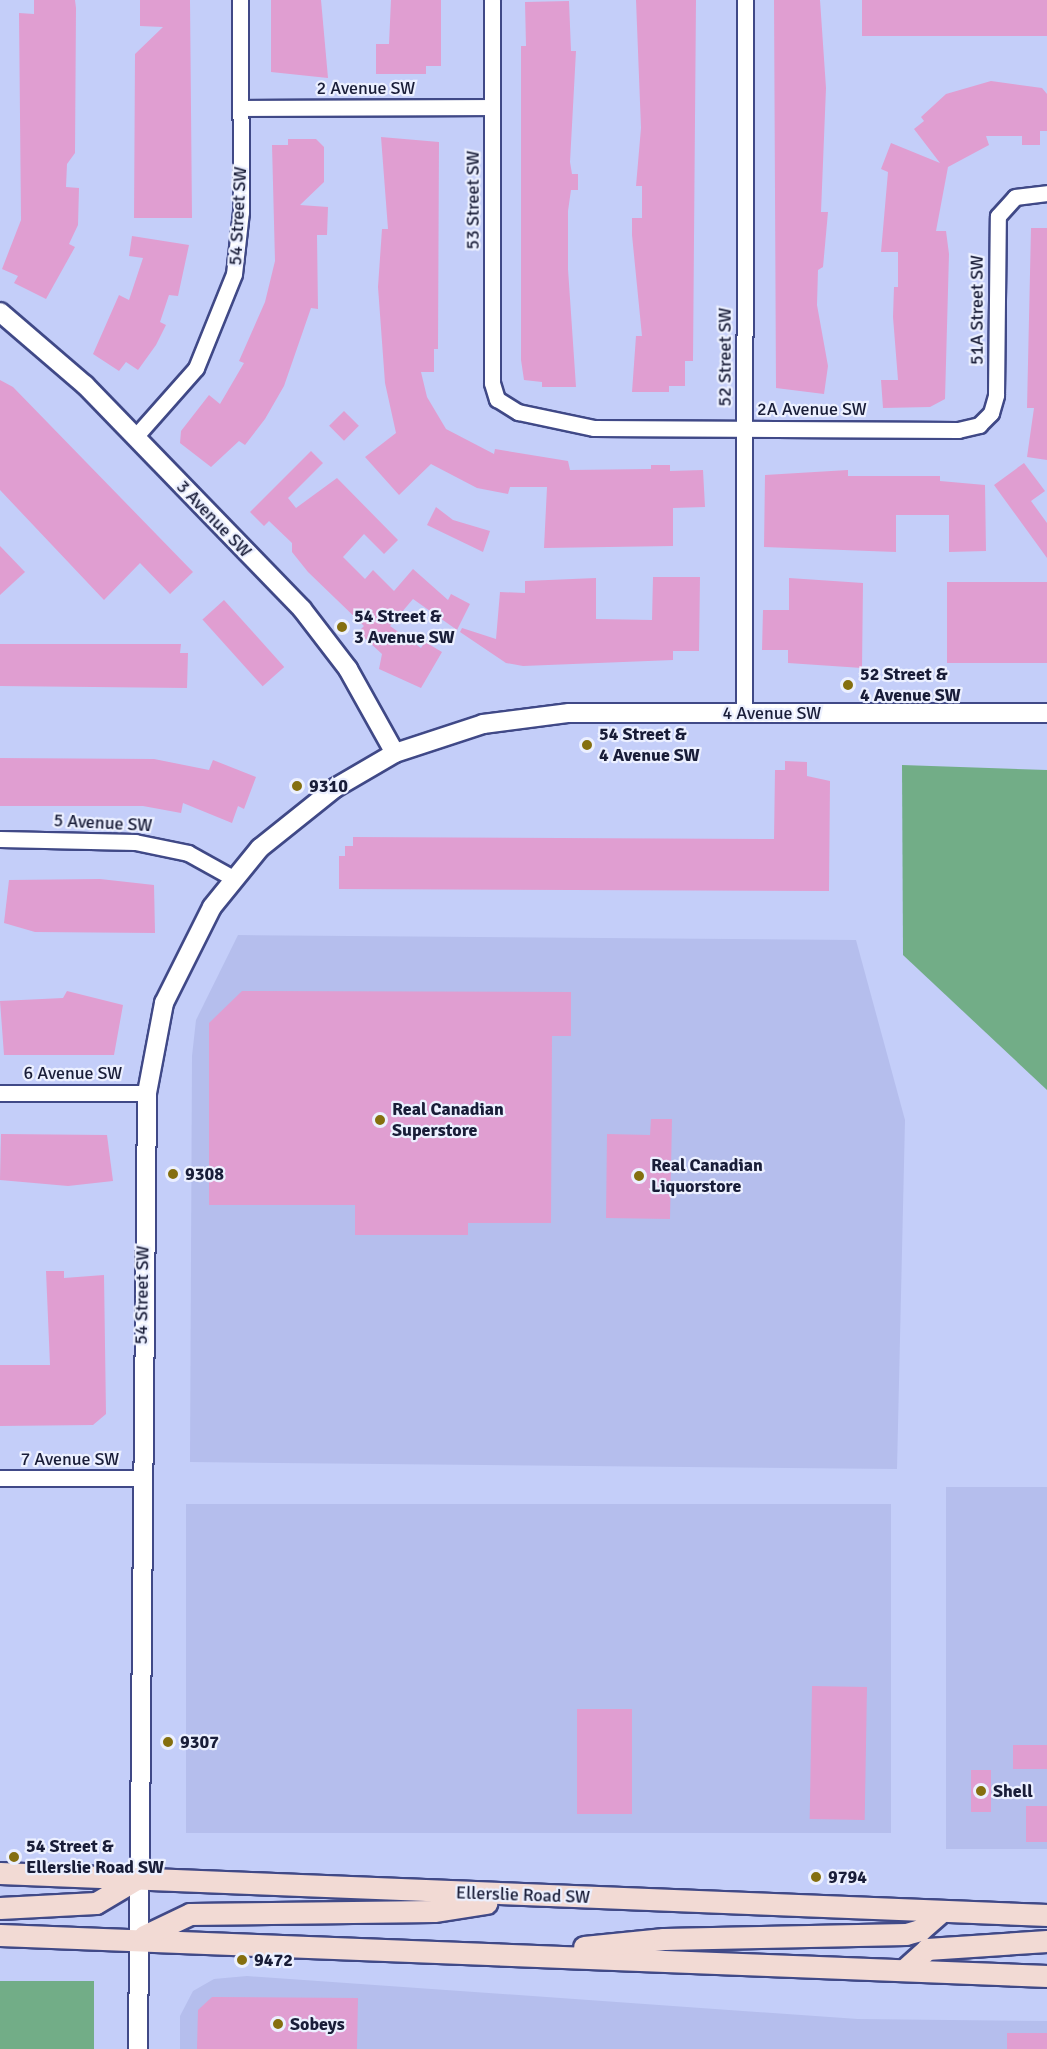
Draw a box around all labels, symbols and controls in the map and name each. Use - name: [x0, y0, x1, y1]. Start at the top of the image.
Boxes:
- street label: 2 Avenue SW: [317, 77, 415, 99]
- street label: 53 Street SW: [462, 150, 484, 250]
- street label: 54 Street SW: [225, 166, 251, 266]
- street label: 51A Street SW: [966, 255, 988, 365]
- street label: 52 Street SW: [714, 307, 736, 407]
- street label: 2A Avenue SW: [757, 398, 867, 420]
- street label: 3 Avenue SW: [172, 476, 256, 562]
- place label: 54 Street & 3 Avenue SW: [354, 606, 455, 648]
- marker: 54 Street & 3 Avenue SW: [335, 620, 349, 634]
- place label: 52 Street & 4 Avenue SW: [860, 664, 961, 706]
- marker: 52 Street & 4 Avenue SW: [841, 678, 855, 692]
- street label: 4 Avenue SW: [723, 702, 821, 724]
- place label: 54 Street & 4 Avenue SW: [599, 724, 700, 766]
- marker: 54 Street & 4 Avenue SW: [580, 738, 594, 752]
- place label: 9310: [309, 775, 348, 797]
- marker: 9310: [290, 779, 304, 793]
- street label: 5 Avenue SW: [53, 810, 153, 836]
- street label: 6 Avenue SW: [24, 1062, 122, 1084]
- place label: Real Canadian Superstore: [392, 1099, 504, 1142]
- marker: Real Canadian Superstore: [373, 1113, 387, 1127]
- place label: Real Canadian Liquorstore: [651, 1155, 763, 1198]
- place label: 9308: [185, 1163, 224, 1185]
- marker: 9308: [166, 1167, 180, 1181]
- marker: Real Canadian Liquorstore: [632, 1169, 646, 1183]
- street label: 54 Street SW: [130, 1245, 154, 1345]
- street label: 7 Avenue SW: [21, 1448, 119, 1470]
- place label: 9307: [180, 1731, 219, 1753]
- marker: 9307: [161, 1735, 175, 1749]
- place label: Shell: [993, 1780, 1033, 1802]
- marker: Shell: [974, 1784, 988, 1798]
- place label: 54 Street & Ellerslie Road SW: [26, 1836, 164, 1878]
- marker: 54 Street & Ellerslie Road SW: [7, 1850, 21, 1864]
- place label: 9794: [828, 1866, 867, 1888]
- marker: 9794: [809, 1870, 823, 1884]
- street label: Ellerslie Road SW: [456, 1882, 590, 1908]
- place label: 9472: [254, 1949, 293, 1971]
- marker: 9472: [235, 1953, 249, 1967]
- place label: Sobeys: [290, 2013, 345, 2035]
- marker: Sobeys: [271, 2017, 285, 2031]

